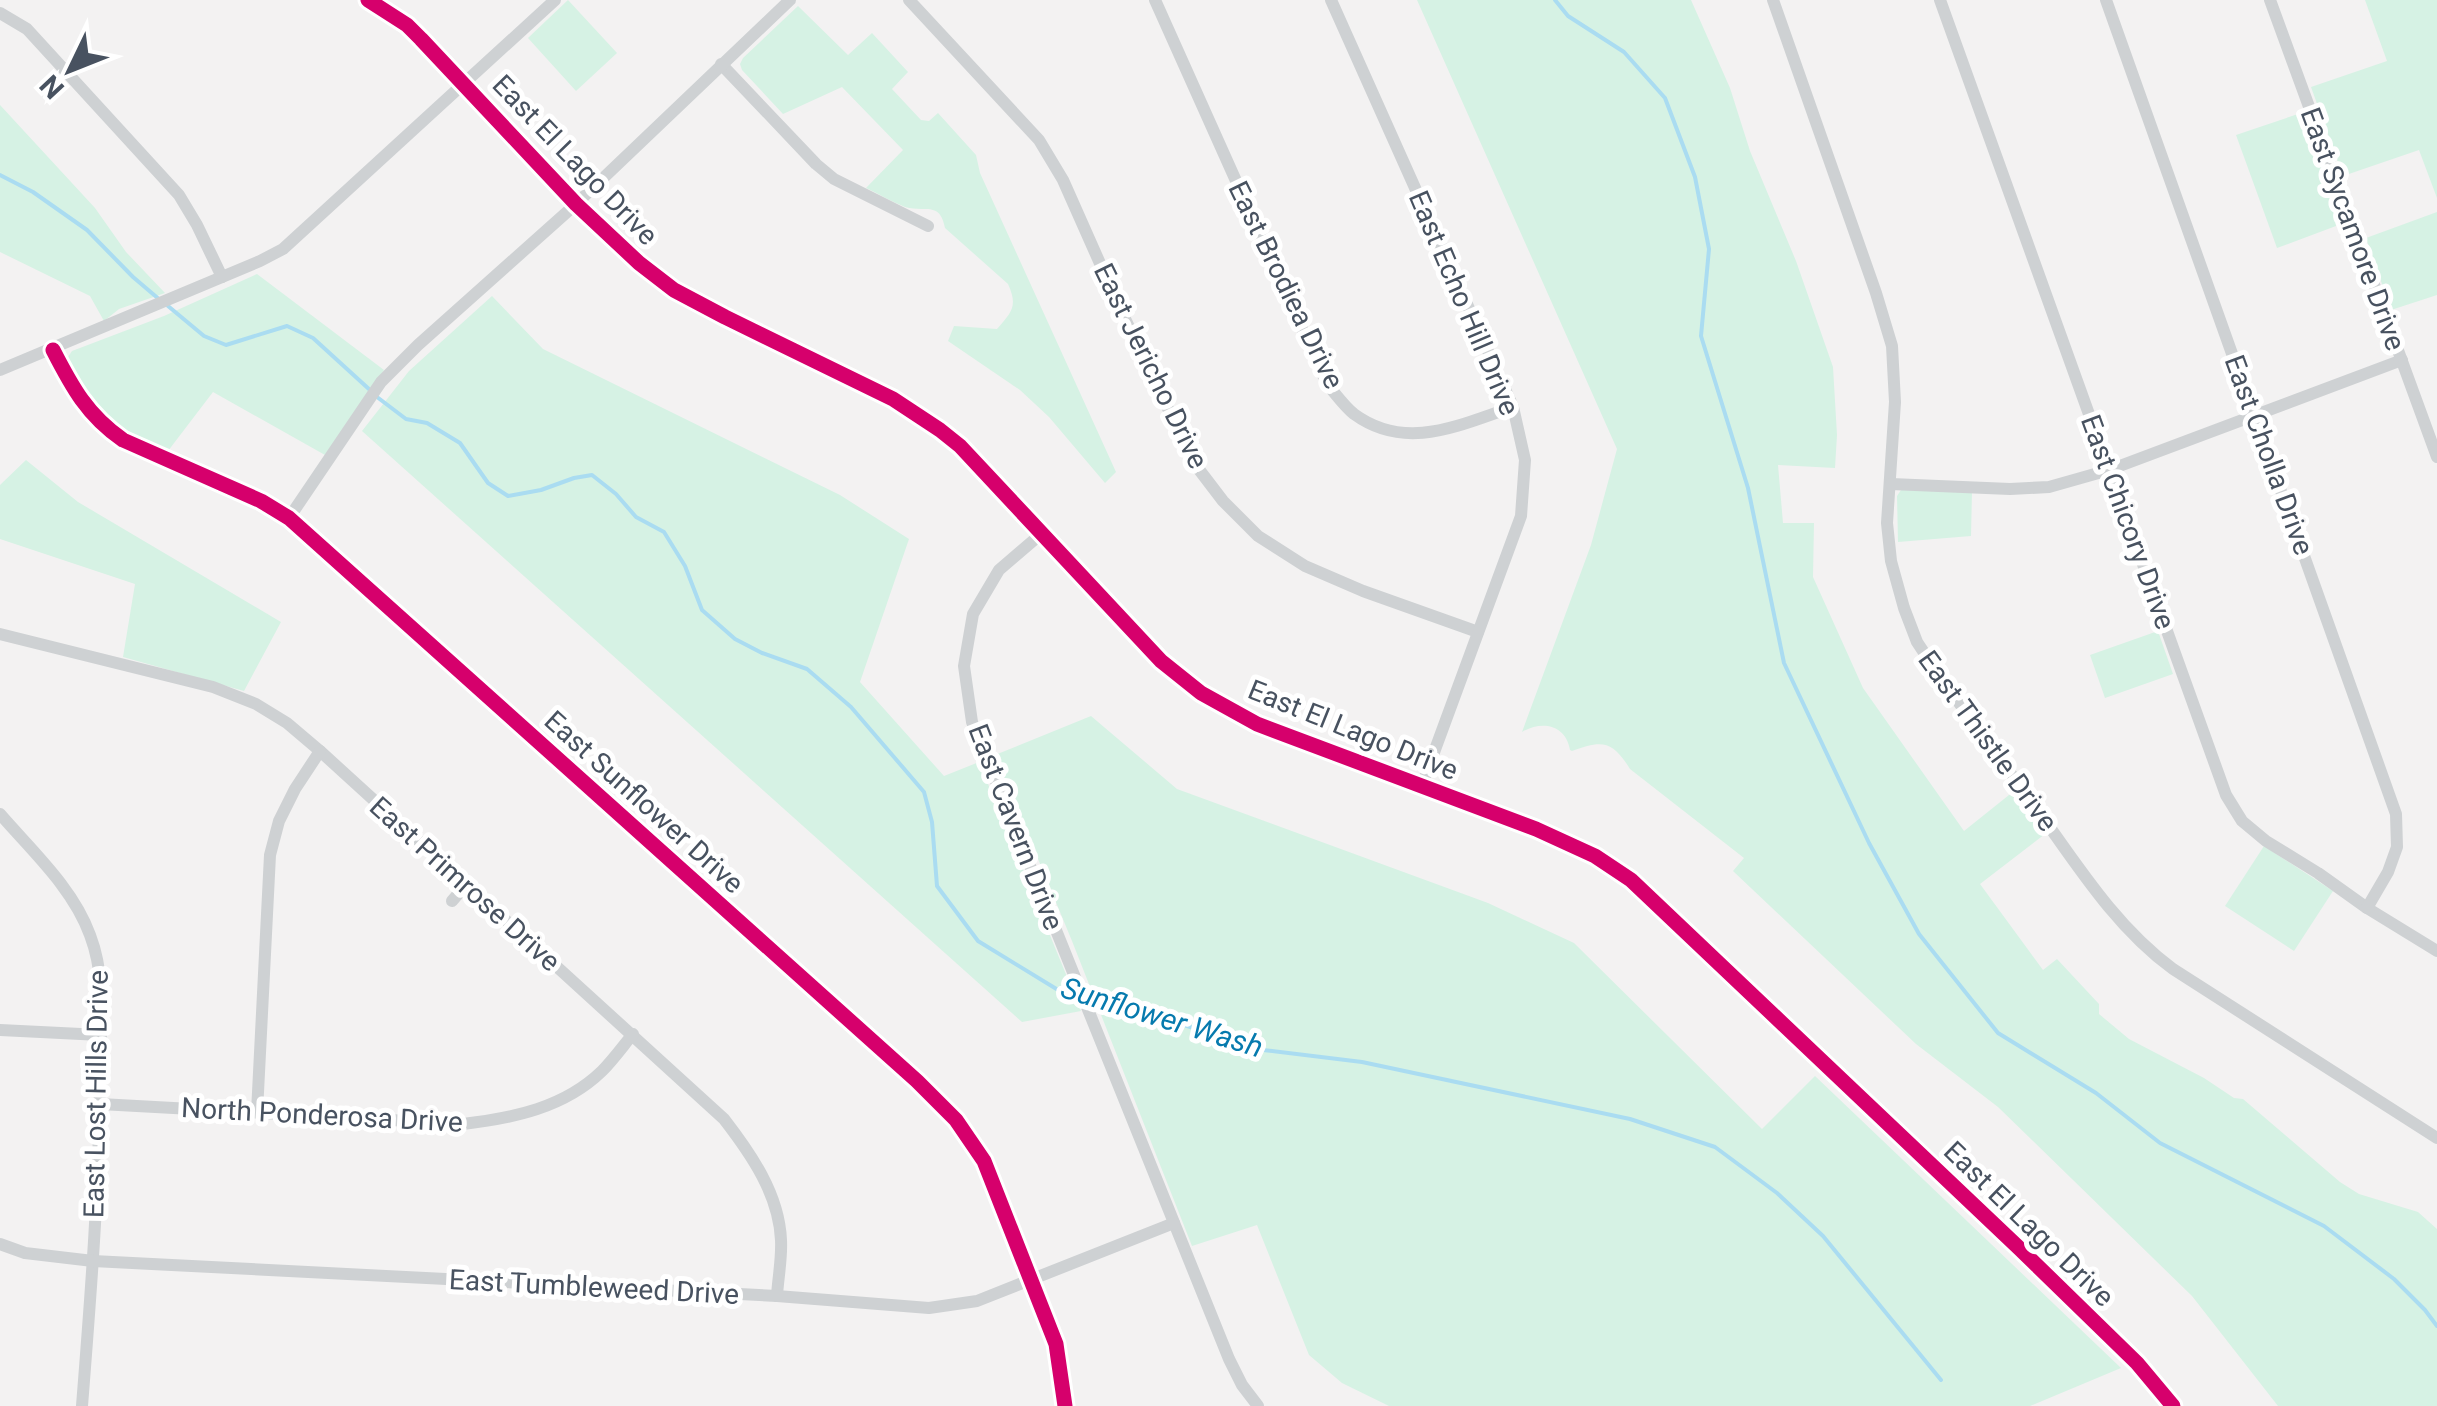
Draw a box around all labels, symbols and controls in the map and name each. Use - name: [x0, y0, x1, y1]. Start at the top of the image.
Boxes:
- north arrow: [20, 20, 120, 120]
- text: N: [33, 68, 71, 105]
- street label: East El Lago Drive: [486, 68, 664, 252]
- street label: East Sycamore Drive: [2294, 103, 2412, 355]
- street label: East Brodiea Drive: [1221, 176, 1351, 394]
- street label: East Echo Hill Drive: [1402, 186, 1526, 420]
- street label: East Jericho Drive: [1087, 258, 1215, 474]
- street label: East Cholla Drive: [2218, 351, 2320, 559]
- street label: East Chicory Drive: [2074, 410, 2182, 634]
- street label: East Thistle Drive: [1911, 644, 2065, 838]
- street label: East El Lago Drive: [1243, 673, 1463, 787]
- street label: East Sunflower Drive: [538, 704, 750, 900]
- street label: East Cavern Drive: [962, 719, 1070, 935]
- street label: East Primrose Drive: [363, 790, 567, 978]
- street label: East Lost Hills Drive: [77, 970, 115, 1218]
- water label: Sunflower Wash: [1057, 970, 1267, 1064]
- street label: North Ponderosa Drive: [180, 1091, 464, 1139]
- street label: East El Lago Drive: [1937, 1135, 2121, 1313]
- street label: East Tumbleweed Drive: [448, 1263, 740, 1311]

